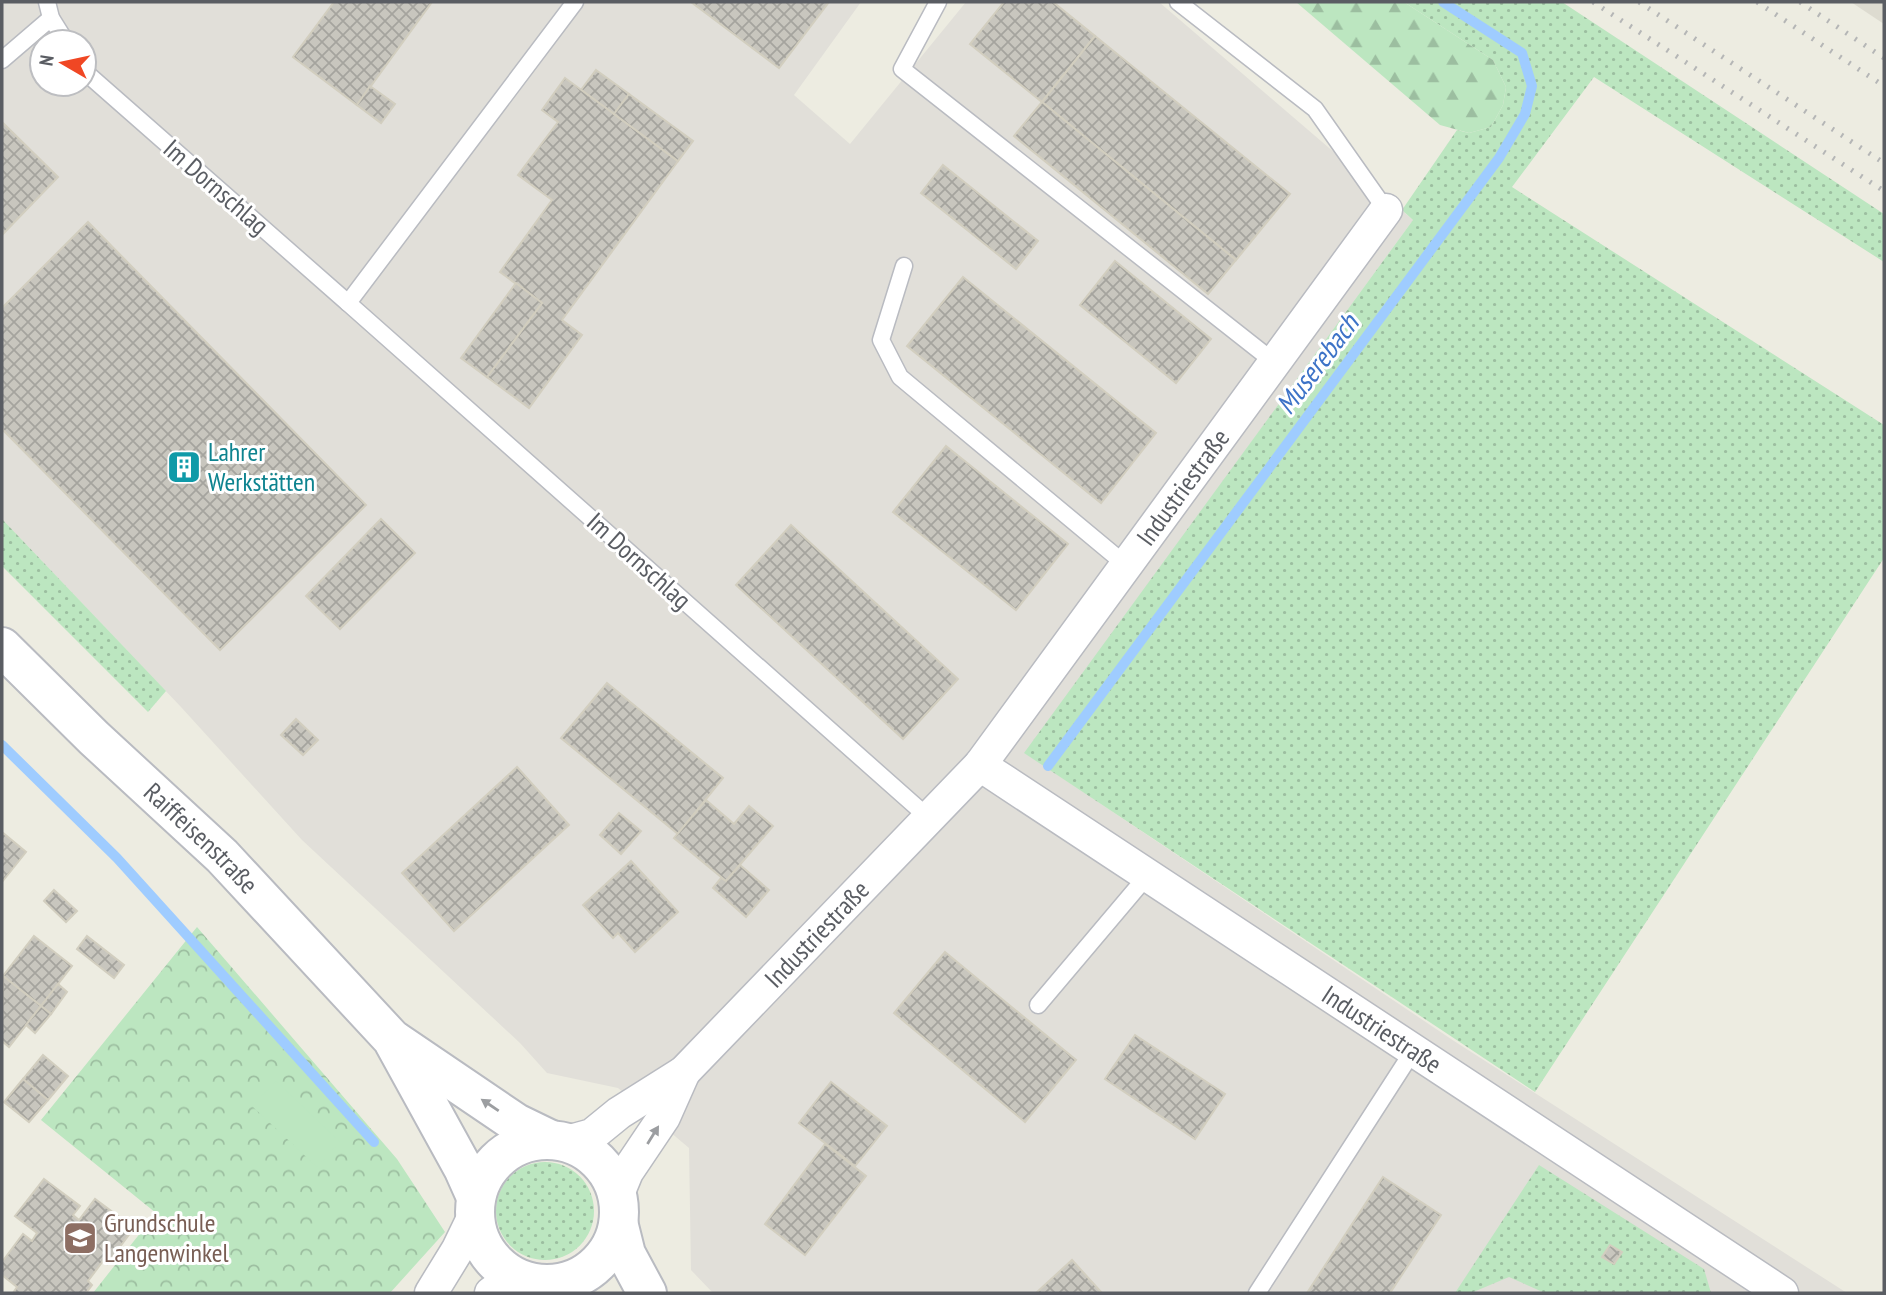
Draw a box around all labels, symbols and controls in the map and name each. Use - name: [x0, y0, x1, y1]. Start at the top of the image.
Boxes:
- north arrow: [28, 28, 98, 98]
- text: N: [34, 53, 59, 67]
- street label: Im Dornschlag: [157, 132, 276, 241]
- water label: Muserebach: [1267, 305, 1367, 421]
- street label: Industriestraße: [1129, 422, 1236, 552]
- place label: Lahrer Werkstätten: [208, 435, 315, 498]
- building icon: Lahrer Werkstätten: [165, 448, 203, 486]
- street label: Im Dornschlag: [580, 505, 698, 616]
- street label: Raiffeisenstraße: [137, 775, 265, 900]
- street label: Industriestraße: [757, 873, 876, 994]
- street label: Industriestraße: [1316, 978, 1448, 1080]
- one-way arrow: [480, 1099, 500, 1112]
- one-way arrow: [646, 1126, 659, 1145]
- place label: Grundschule Langenwinkel: [104, 1206, 229, 1269]
- school or university icon: Grundschule Langenwinkel: [61, 1219, 99, 1257]

